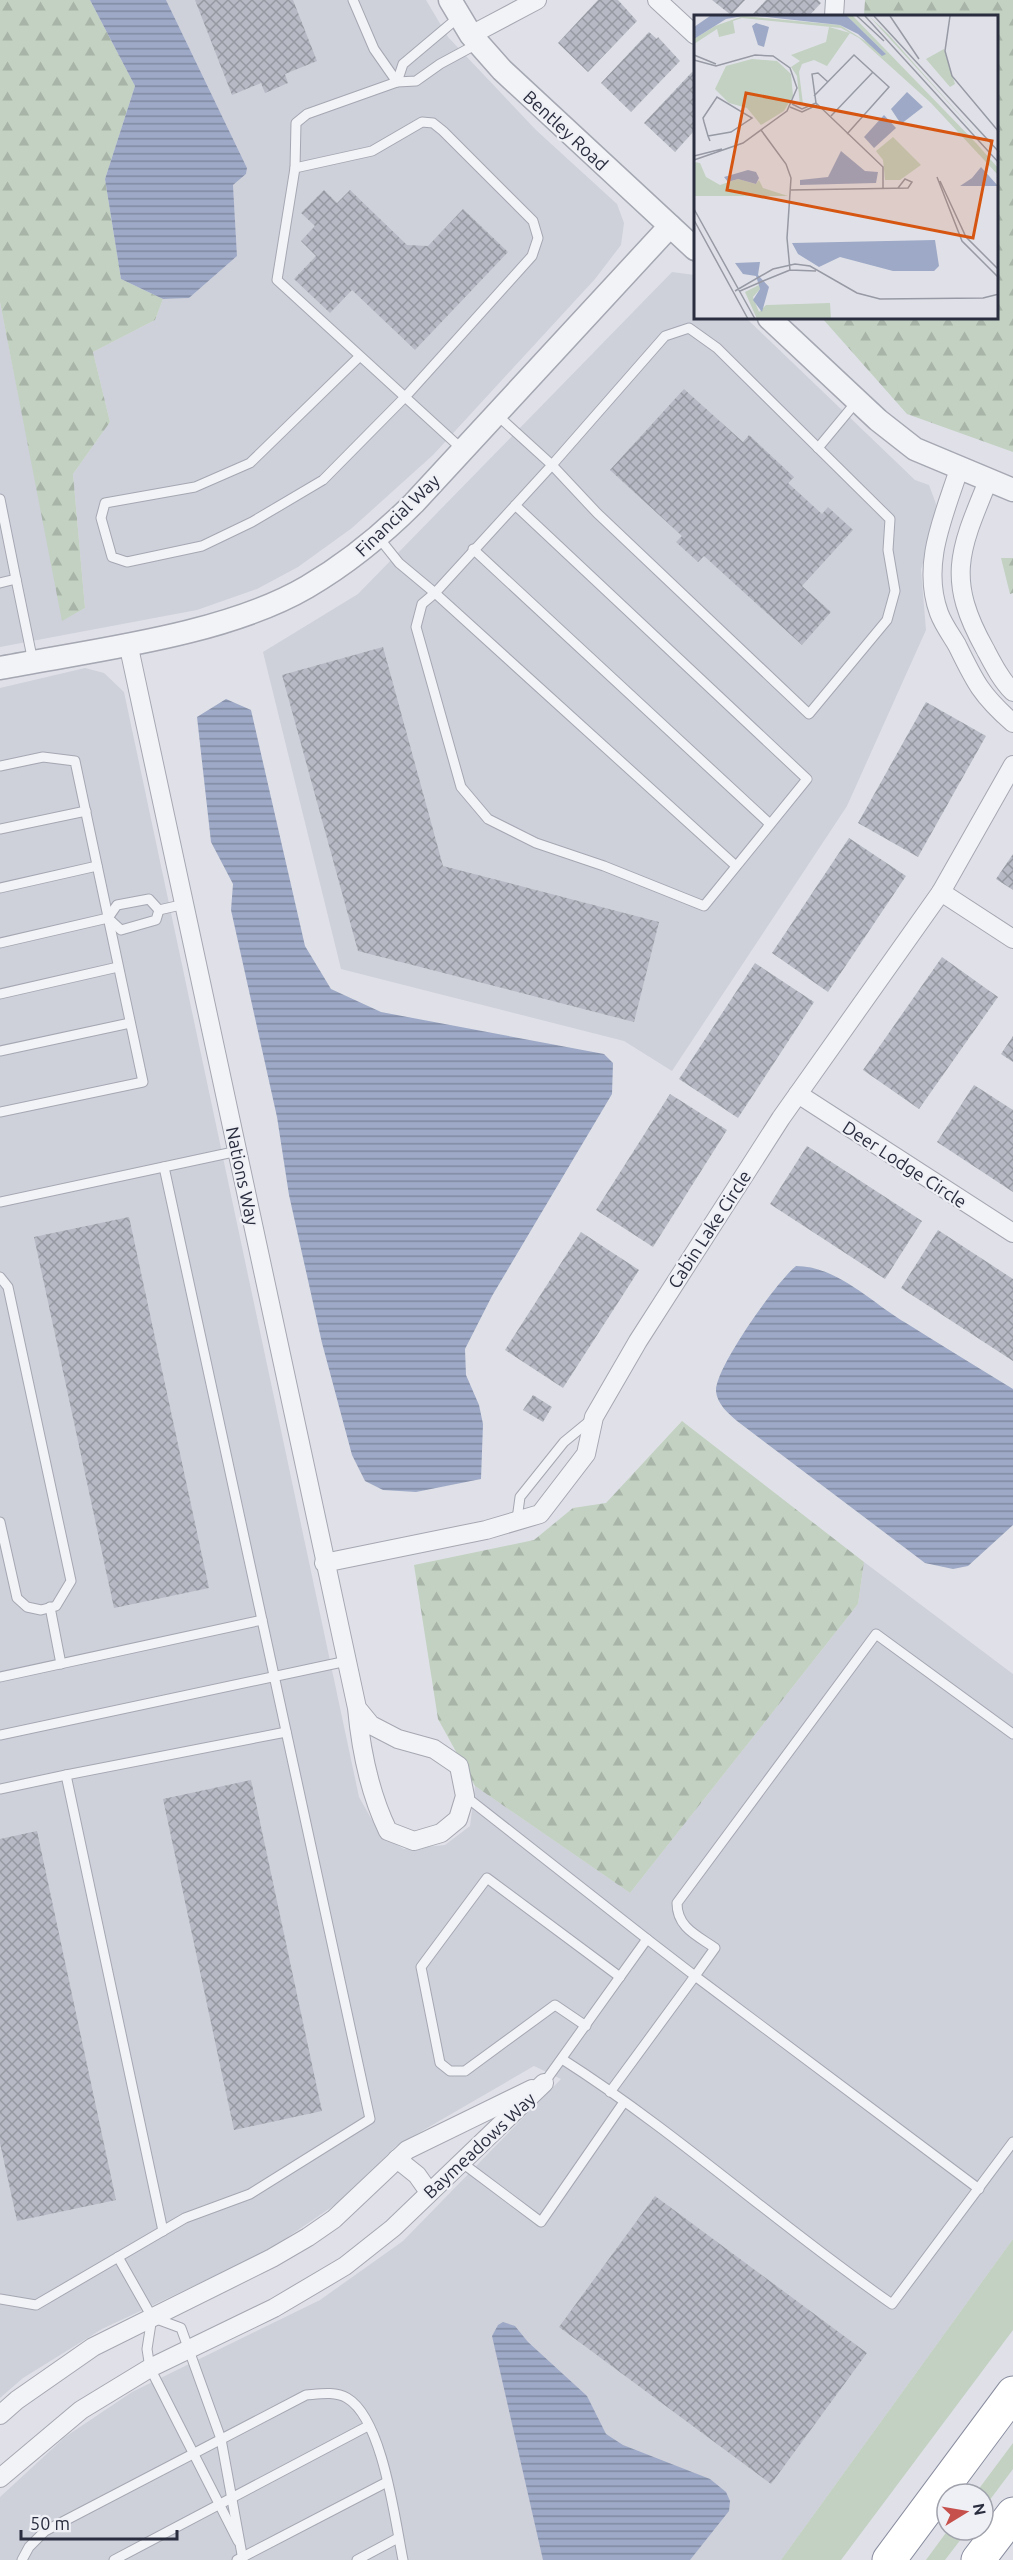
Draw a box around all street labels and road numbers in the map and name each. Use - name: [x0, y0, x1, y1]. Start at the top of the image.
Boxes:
- street label: Bentley Road: [520, 86, 612, 174]
- street label: Financial Way: [351, 470, 443, 560]
- street label: Deer Lodge Circle: [839, 1117, 971, 1211]
- street label: Nations Way: [223, 1125, 263, 1228]
- street label: Cabin Lake Circle: [664, 1166, 754, 1292]
- street label: Baymeadows Way: [419, 2088, 539, 2202]

